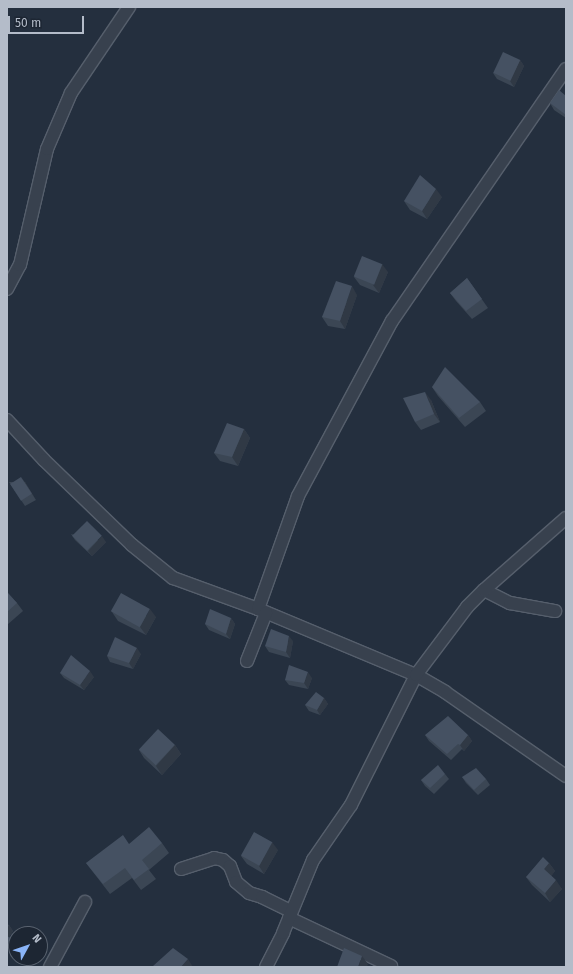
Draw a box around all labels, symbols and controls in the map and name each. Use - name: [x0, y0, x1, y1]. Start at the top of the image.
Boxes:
- scale bar: [10, 8, 86, 34]
- text: 50 m: [15, 16, 41, 30]
- north arrow: [8, 926, 48, 966]
- text: N: [29, 932, 44, 946]

